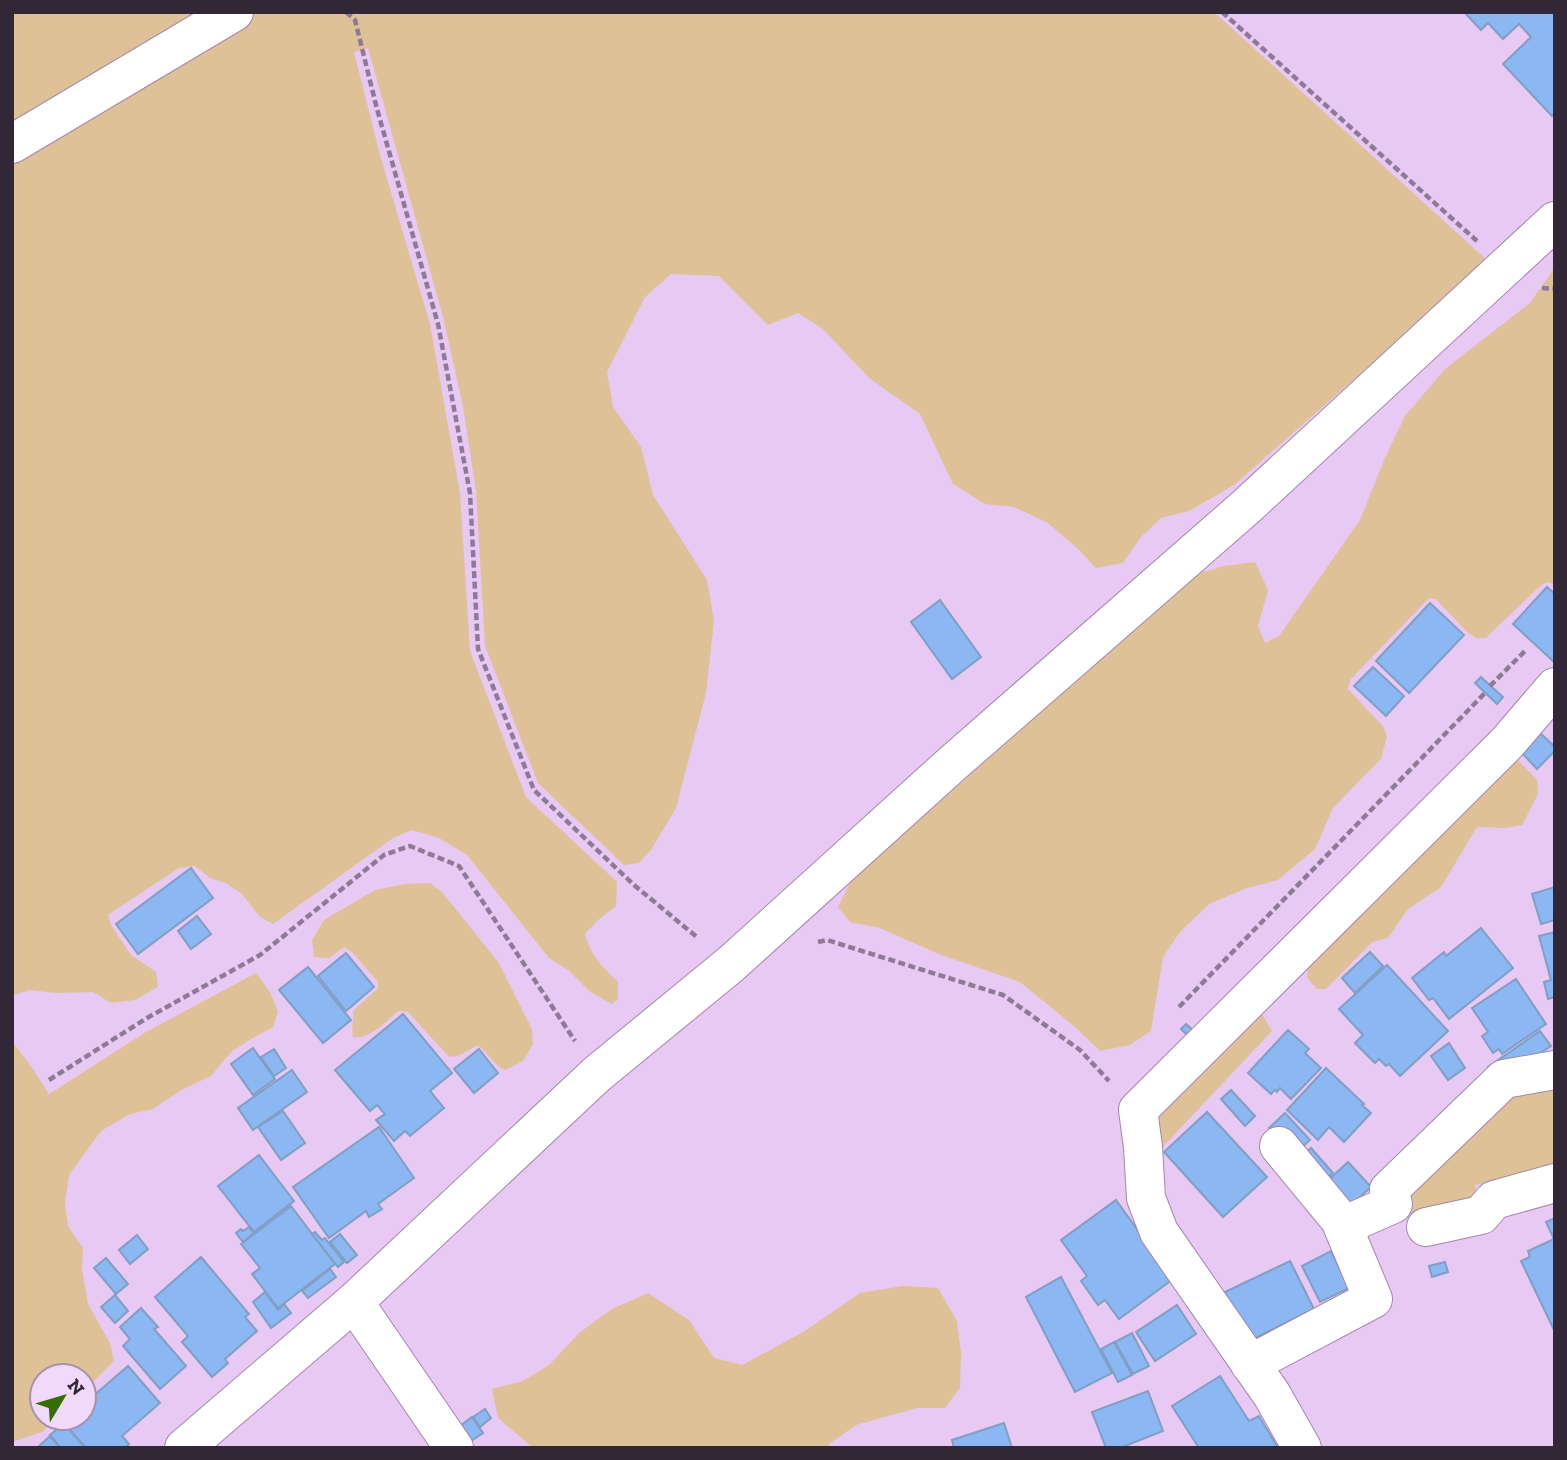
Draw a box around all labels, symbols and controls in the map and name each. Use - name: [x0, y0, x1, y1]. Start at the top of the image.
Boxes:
- north arrow: [28, 1362, 98, 1432]
- text: N: [62, 1374, 90, 1400]

